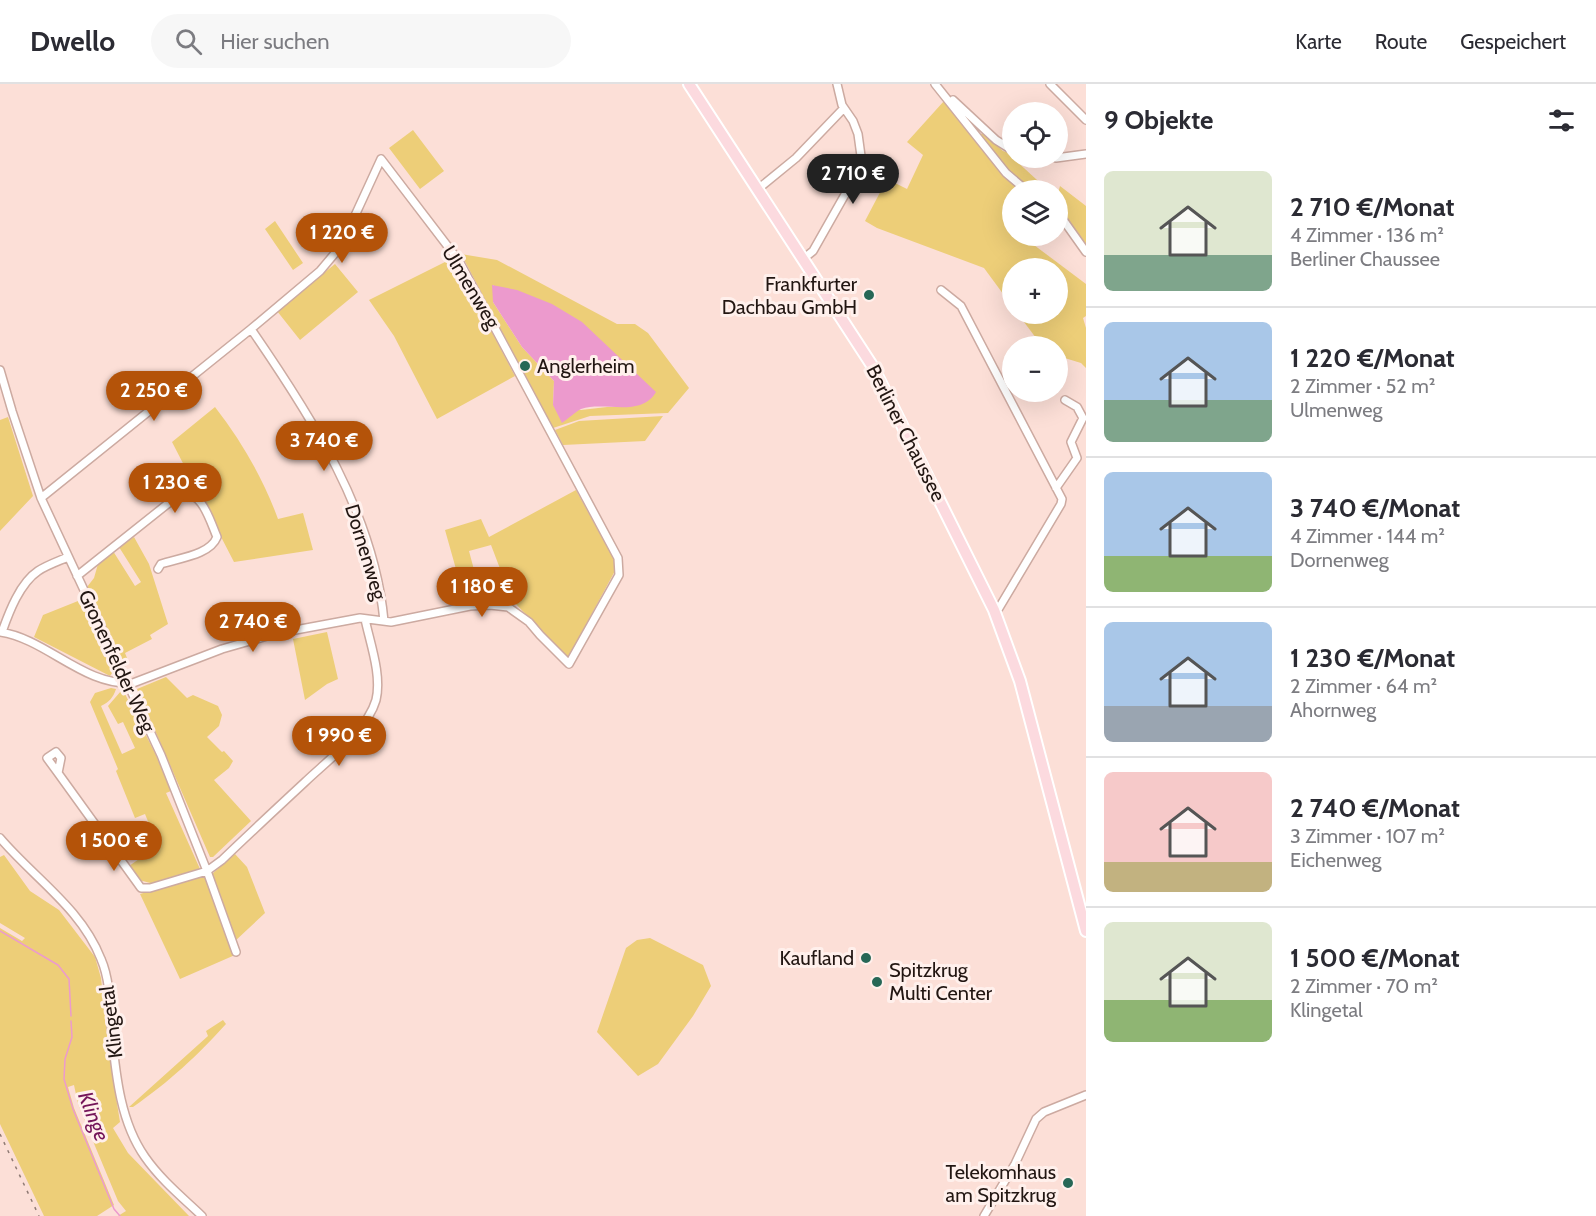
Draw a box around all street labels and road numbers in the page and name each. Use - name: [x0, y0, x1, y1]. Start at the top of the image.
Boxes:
- street label: Ulmenweg: [437, 241, 506, 334]
- street label: Berliner Chaussee: [861, 361, 951, 505]
- street label: Dornenweg: [340, 501, 392, 604]
- street label: Gronenfelder Weg: [73, 586, 161, 737]
- street label: Klingetal: [95, 984, 127, 1060]

